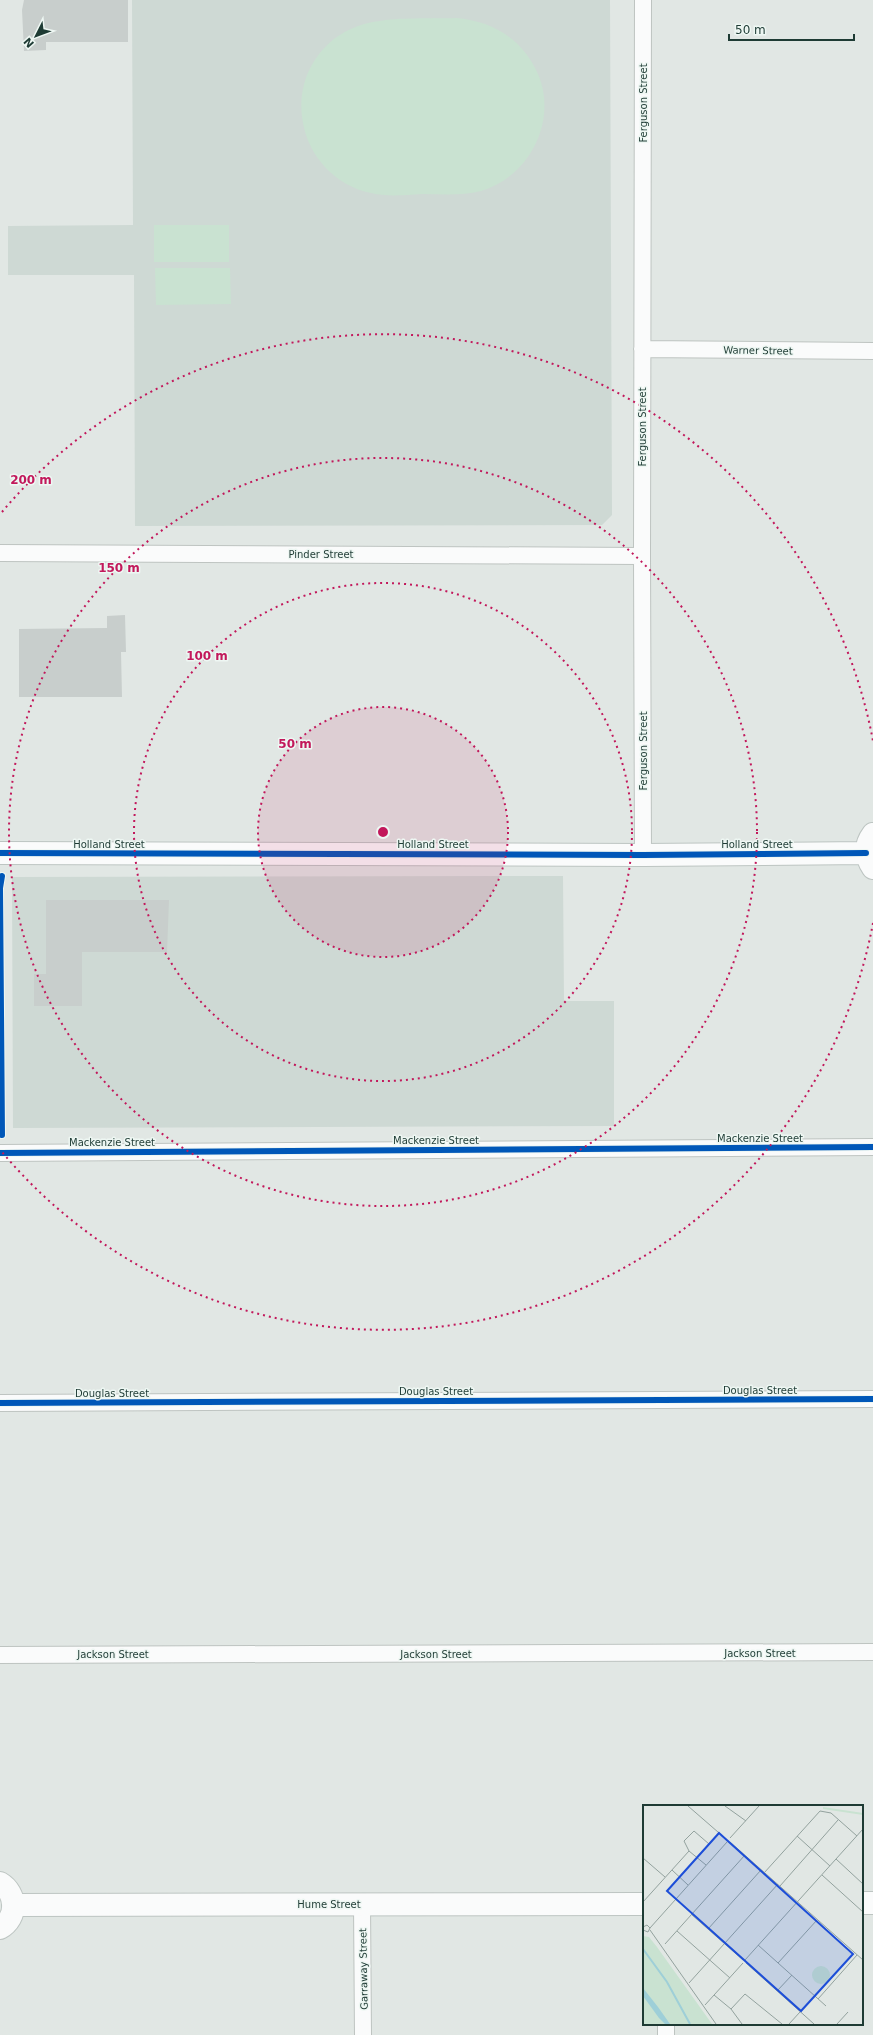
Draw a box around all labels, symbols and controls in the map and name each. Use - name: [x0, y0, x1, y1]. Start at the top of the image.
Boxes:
- north arrow: [16, 16, 56, 56]
- scale bar: [729, 16, 854, 42]
- text: 50 m: [735, 23, 766, 37]
- text: N: [21, 35, 37, 50]
- street label: Ferguson Street: [638, 63, 649, 143]
- street label: Warner Street: [723, 344, 793, 357]
- street label: Ferguson Street: [637, 387, 648, 467]
- text: 200 m: [10, 473, 52, 487]
- street label: Pinder Street: [288, 549, 354, 560]
- text: 150 m: [98, 561, 140, 575]
- text: 100 m: [186, 649, 228, 663]
- street label: Ferguson Street: [638, 711, 649, 791]
- text: 50 m: [278, 737, 312, 751]
- centre of rings: [376, 825, 390, 839]
- street label: Holland Street: [73, 839, 145, 850]
- street label: Holland Street: [397, 839, 469, 850]
- street label: Holland Street: [721, 839, 793, 850]
- street label: Mackenzie Street: [717, 1133, 803, 1144]
- street label: Mackenzie Street: [393, 1135, 479, 1146]
- street label: Mackenzie Street: [69, 1137, 155, 1148]
- street label: Douglas Street: [723, 1385, 797, 1396]
- street label: Douglas Street: [399, 1386, 473, 1397]
- street label: Douglas Street: [75, 1388, 149, 1399]
- street label: Jackson Street: [723, 1648, 796, 1659]
- street label: Jackson Street: [76, 1649, 149, 1660]
- street label: Jackson Street: [399, 1649, 472, 1660]
- inset map: [643, 1805, 863, 2025]
- street label: Hume Street: [297, 1899, 361, 1910]
- street label: Garraway Street: [357, 1928, 370, 2010]

